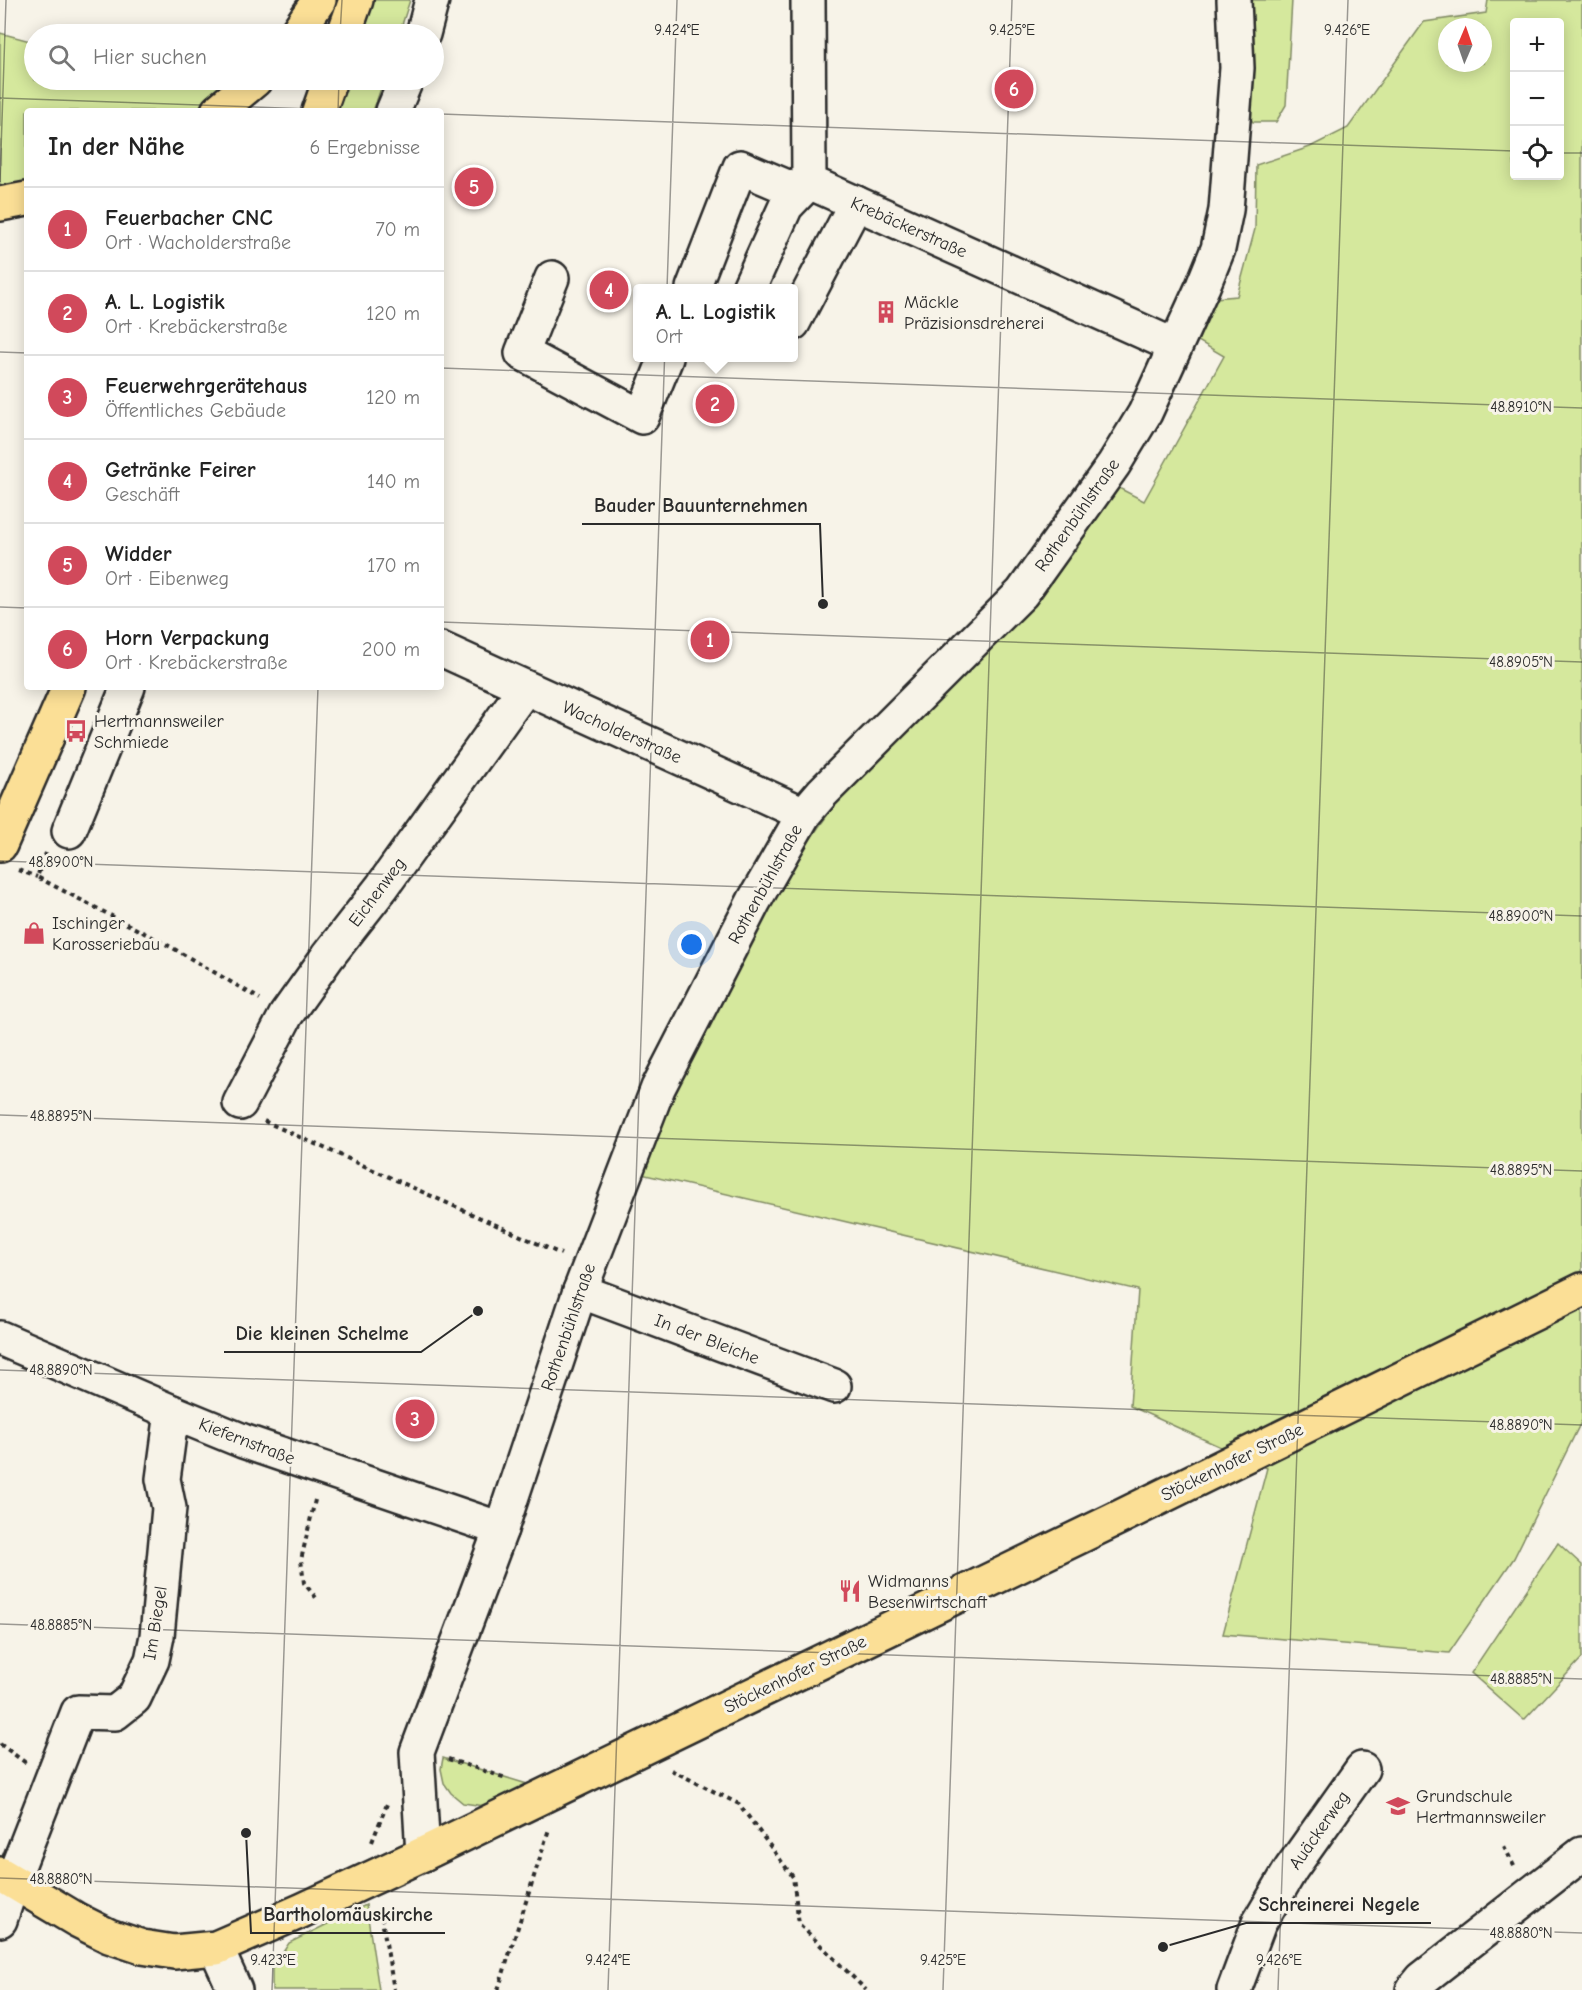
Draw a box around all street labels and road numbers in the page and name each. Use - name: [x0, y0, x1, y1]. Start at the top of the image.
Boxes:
- street label: Krebäckerstraße: [847, 192, 970, 263]
- street label: Rothenbühlstraße: [1031, 455, 1124, 576]
- street label: Wacholderstraße: [559, 697, 685, 768]
- street label: Rothenbühlstraße: [724, 821, 807, 948]
- street label: Eichenweg: [345, 854, 410, 931]
- street label: Rothenbühlstraße: [537, 1261, 600, 1394]
- street label: In der Bleiche: [652, 1310, 762, 1369]
- street label: Kiefernstraße: [196, 1414, 298, 1469]
- street label: Stöckenhofer Straße: [1158, 1419, 1307, 1506]
- street label: Im Biegel: [139, 1585, 172, 1662]
- street label: Stöckenhofer Straße: [721, 1631, 870, 1718]
- street label: Auäckerweg: [1285, 1787, 1354, 1874]

